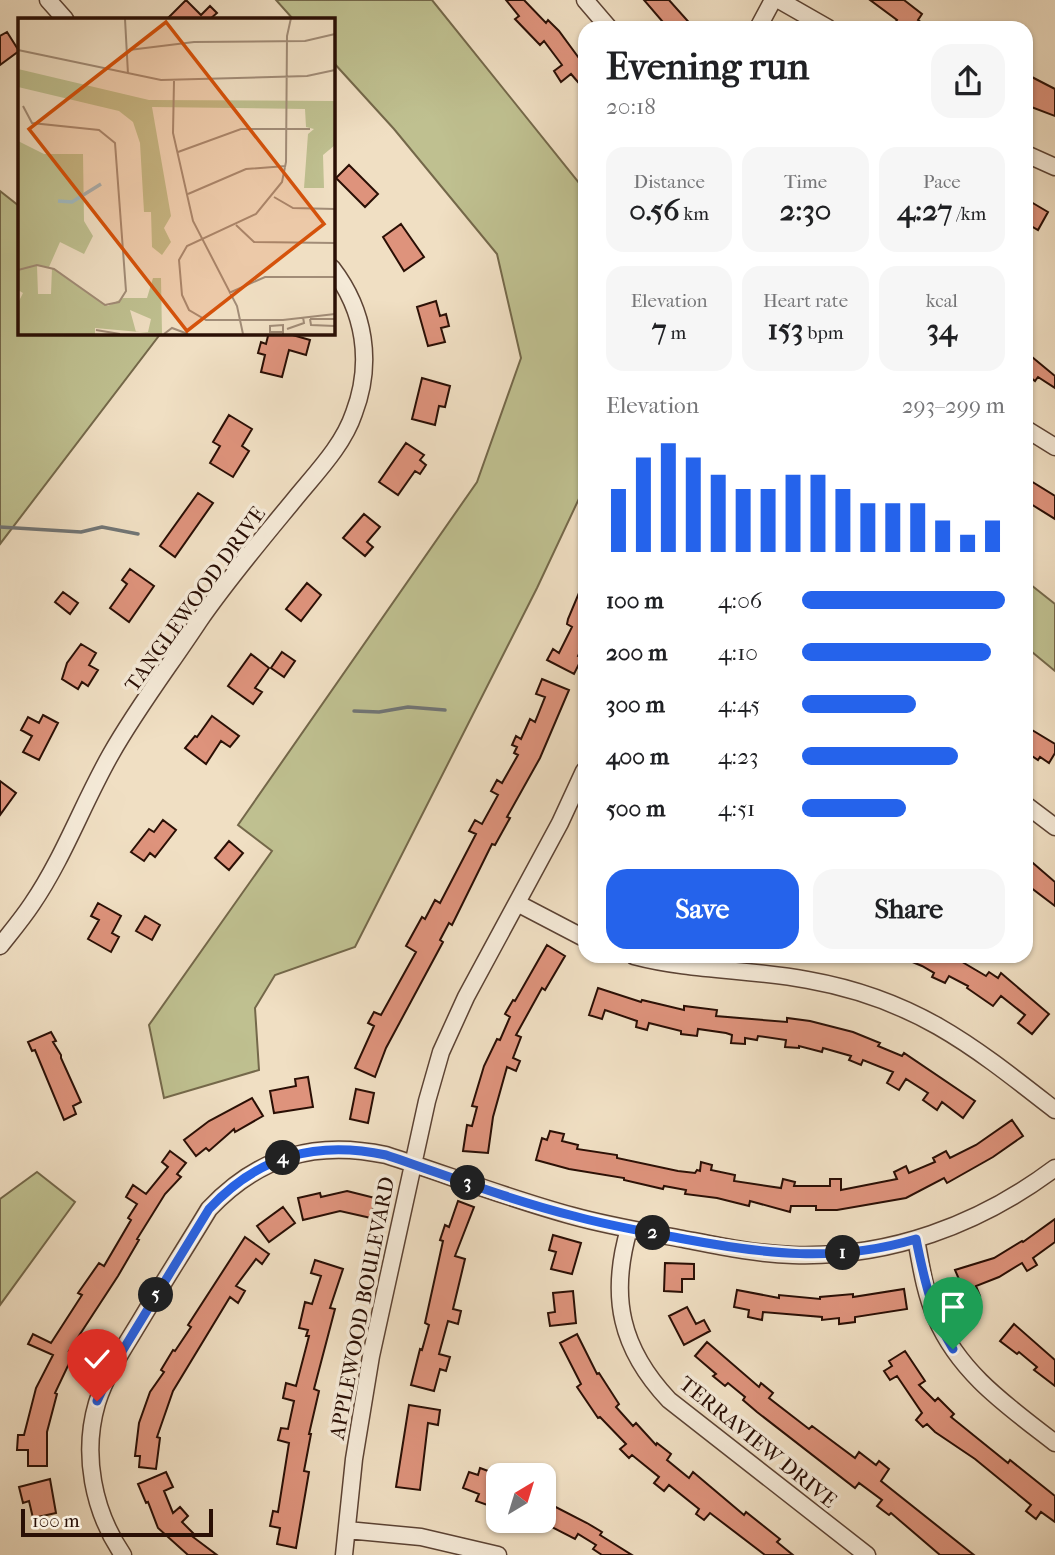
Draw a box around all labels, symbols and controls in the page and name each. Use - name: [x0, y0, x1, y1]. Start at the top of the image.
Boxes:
- inset map: [18, 18, 334, 334]
- text: Evening run: [606, 44, 809, 89]
- button: share: [931, 44, 1005, 118]
- text: 20:18: [606, 93, 656, 120]
- text: Distance: [633, 171, 705, 193]
- text: Time: [784, 171, 827, 193]
- text: Pace: [923, 171, 961, 193]
- text: 0.56: [629, 193, 680, 228]
- text: 2:30: [780, 193, 831, 228]
- text: 4:27: [897, 193, 952, 228]
- text: km: [680, 203, 709, 225]
- text: /km: [952, 203, 986, 225]
- text: Elevation: [631, 290, 708, 312]
- text: Heart rate: [763, 290, 848, 312]
- text: kcal: [926, 290, 958, 312]
- text: 7: [652, 312, 666, 347]
- text: 153: [768, 312, 803, 347]
- text: 34: [927, 312, 957, 347]
- text: m: [666, 322, 686, 344]
- text: bpm: [803, 322, 843, 344]
- text: Elevation: [606, 392, 699, 419]
- text: 293–299 m: [902, 392, 1005, 419]
- street label: TANGLEWOOD DRIVE: [120, 502, 270, 696]
- text: 100 m: [606, 587, 664, 614]
- text: 4:06: [718, 587, 762, 614]
- text: 200 m: [606, 639, 667, 666]
- text: 4:10: [718, 639, 758, 666]
- text: 300 m: [606, 691, 665, 718]
- text: 4:45: [718, 691, 760, 718]
- text: 400 m: [606, 743, 669, 770]
- text: 4:23: [718, 743, 758, 770]
- text: 500 m: [606, 795, 665, 822]
- text: 4:51: [718, 795, 755, 822]
- button: Save: [606, 869, 799, 949]
- button: Share: [813, 869, 1005, 949]
- pin: 4: [266, 1140, 300, 1176]
- text: 4: [277, 1146, 288, 1168]
- pin: 3: [450, 1166, 486, 1200]
- text: 3: [464, 1171, 471, 1193]
- street label: APPLEWOOD BOULEVARD: [325, 1175, 399, 1442]
- pin: 2: [636, 1216, 670, 1250]
- text: 2: [648, 1221, 657, 1243]
- pin: 1: [826, 1236, 860, 1270]
- text: 1: [839, 1241, 846, 1263]
- pin: [923, 1277, 983, 1349]
- pin: 5: [138, 1278, 174, 1312]
- text: 5: [151, 1283, 160, 1305]
- icon: arrive: [934, 1288, 972, 1326]
- pin: [67, 1329, 127, 1401]
- icon: check: [78, 1340, 116, 1378]
- street label: TERRAVIEW DRIVE: [675, 1371, 842, 1513]
- north arrow: [486, 1463, 556, 1533]
- map controls: [486, 1463, 556, 1533]
- scale bar: [21, 1506, 214, 1538]
- text: 100 m: [32, 1510, 80, 1532]

